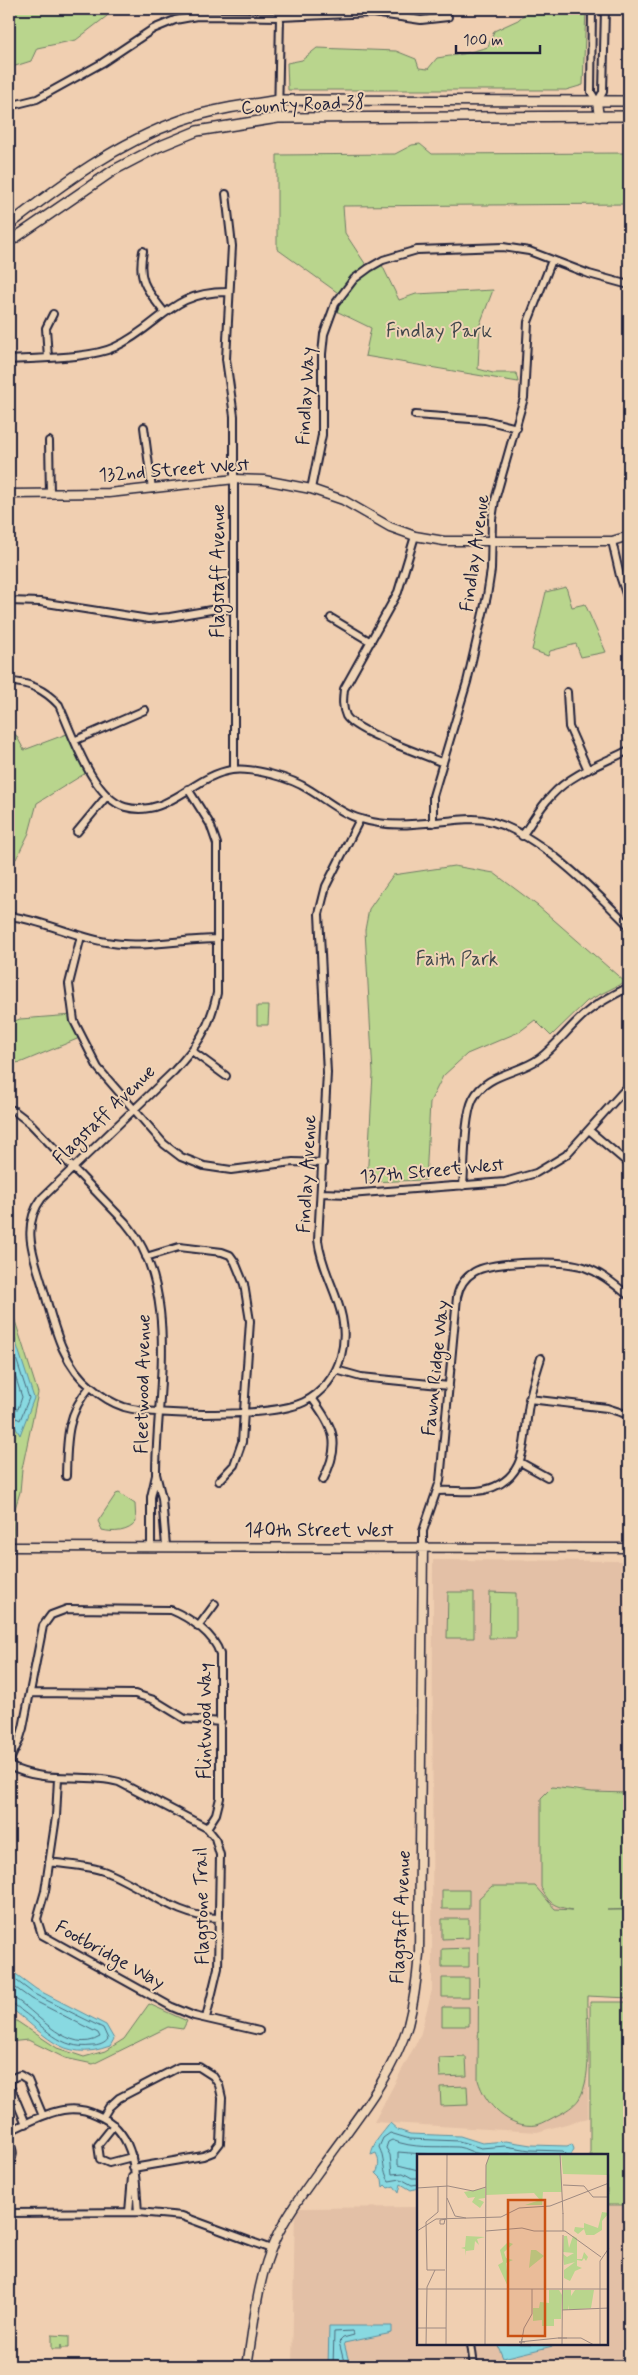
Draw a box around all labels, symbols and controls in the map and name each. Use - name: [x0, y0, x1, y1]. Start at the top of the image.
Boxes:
- scale bar: [456, 22, 539, 54]
- text: 100 m: [463, 31, 503, 51]
- street label: County Road 38: [240, 89, 366, 122]
- park label: Findlay Park: [386, 319, 492, 344]
- street label: Findlay Way: [291, 346, 322, 446]
- street label: 132nd Street West: [98, 452, 250, 488]
- street label: Findlay Avenue: [454, 493, 496, 613]
- street label: Flagstaff Avenue: [206, 504, 233, 638]
- park label: Faith Park: [416, 947, 498, 972]
- street label: Flagstaff Avenue: [47, 1059, 162, 1172]
- street label: Findlay Avenue: [291, 1114, 323, 1234]
- street label: 137th Street West: [359, 1152, 505, 1190]
- street label: Fawn Ridge Way: [416, 1299, 458, 1438]
- street label: Fleetwood Avenue: [129, 1314, 157, 1454]
- street label: 140th Street West: [244, 1518, 394, 1543]
- street label: Flintwood Way: [193, 1663, 218, 1779]
- street label: Flagstone Trail: [188, 1847, 218, 1965]
- street label: Flagstaff Avenue: [385, 1849, 419, 1985]
- street label: Footbridge Way: [50, 1915, 169, 1997]
- inset map: [417, 2154, 608, 2345]

